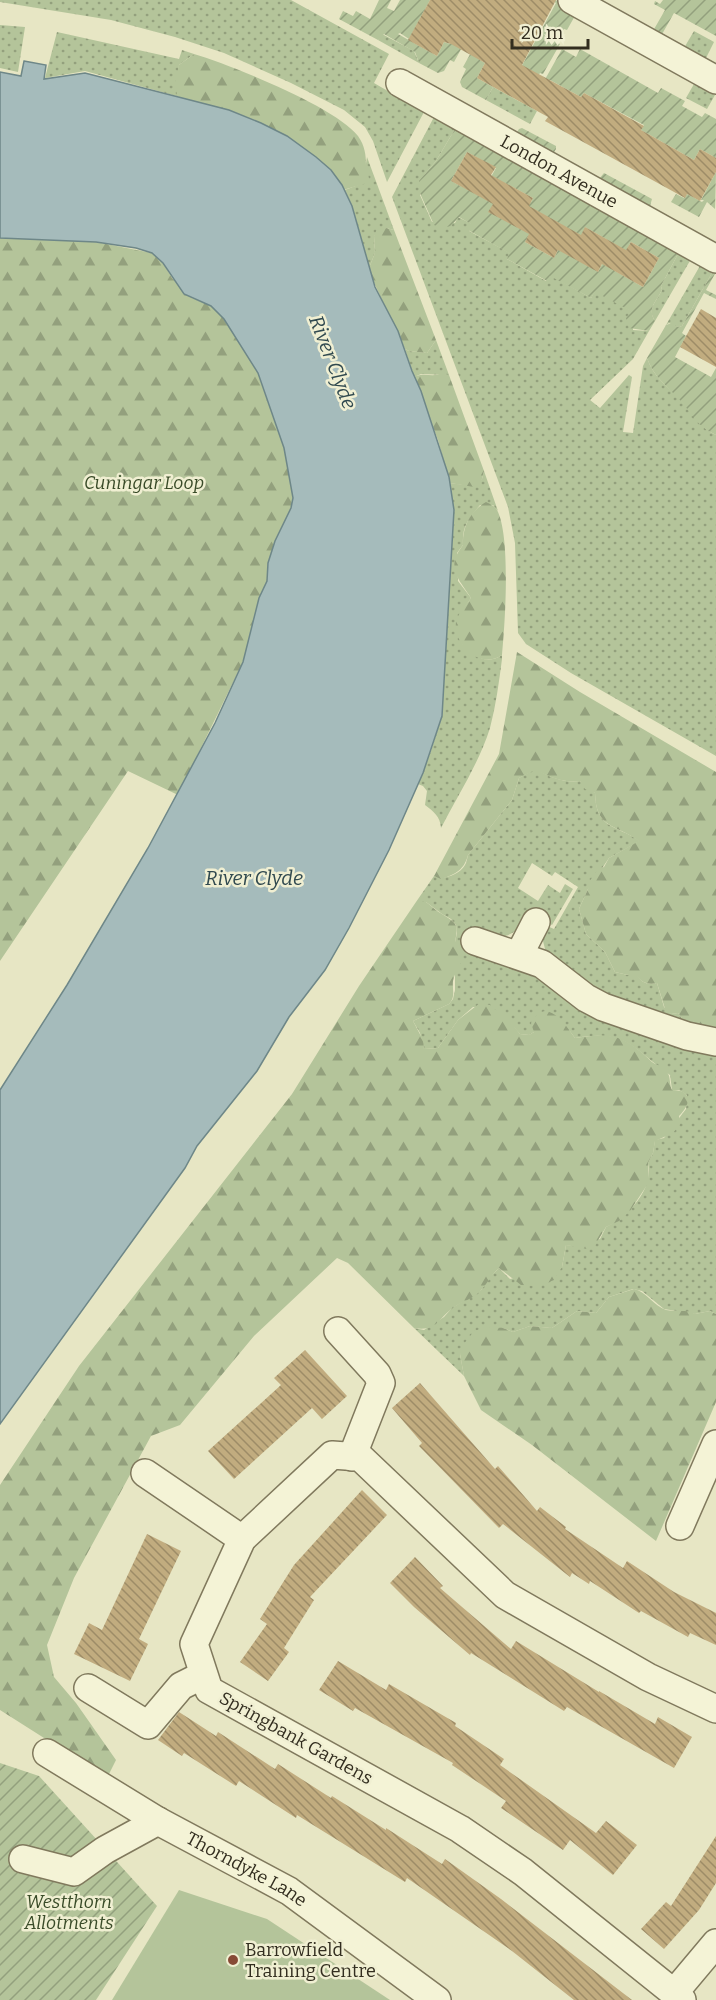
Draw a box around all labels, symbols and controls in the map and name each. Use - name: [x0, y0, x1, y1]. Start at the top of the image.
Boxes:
- scale bar: [512, 12, 588, 50]
- text: 20 m: [521, 22, 563, 44]
- street label: London Avenue: [496, 130, 622, 213]
- water label: River Clyde: [304, 312, 362, 412]
- park label: Cuningar Loop: [84, 472, 204, 494]
- water label: River Clyde: [205, 866, 303, 890]
- street label: Springbank Gardens: [216, 1687, 376, 1789]
- street label: Thorndyke Lane: [182, 1827, 311, 1911]
- park label: Westthorn Allotments: [24, 1891, 114, 1934]
- place label: Barrowfield Training Centre: [245, 1939, 376, 1982]
- marker: Barrowfield Training Centre: [226, 1953, 240, 1967]

